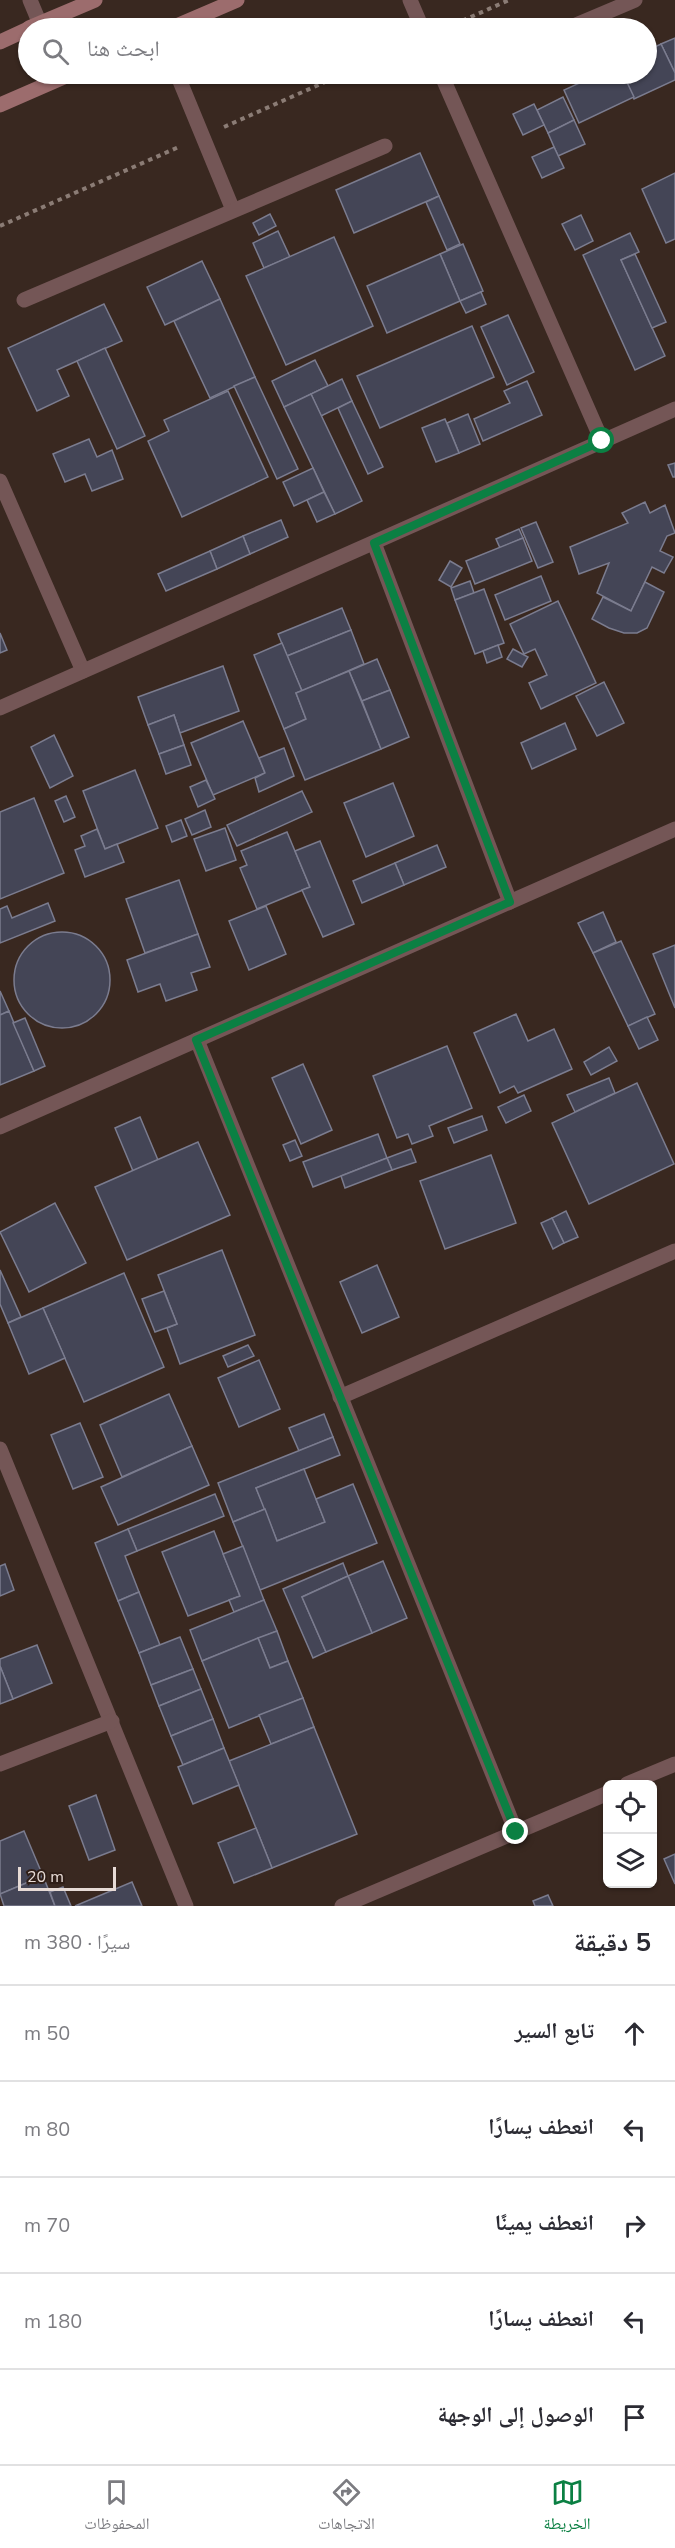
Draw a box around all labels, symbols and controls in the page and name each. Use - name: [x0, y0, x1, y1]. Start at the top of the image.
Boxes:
- search box: [18, 18, 657, 84]
- text: ابحث هنا: [87, 34, 160, 64]
- icon: search: [39, 35, 72, 68]
- route start: [588, 427, 614, 453]
- map controls: [603, 1780, 657, 1888]
- button: locate: [603, 1780, 657, 1834]
- route end: [502, 1818, 528, 1844]
- button: layers: [603, 1834, 657, 1888]
- scale bar: [18, 1864, 116, 1892]
- text: 20 m: [27, 1866, 64, 1888]
- text: 5 دقيقة: [574, 1925, 651, 1960]
- text: سيرًا · 380 m: [24, 1929, 130, 1956]
- text: تابع السير: [515, 2016, 594, 2046]
- icon: ahead: [618, 2017, 651, 2050]
- text: 50 m: [24, 2020, 70, 2047]
- text: انعطف يسارًا: [488, 2112, 594, 2142]
- icon: left: [618, 2113, 651, 2146]
- text: 80 m: [24, 2116, 70, 2143]
- text: انعطف يمينًا: [495, 2208, 594, 2238]
- icon: right: [618, 2209, 651, 2242]
- text: 70 m: [24, 2212, 70, 2239]
- text: انعطف يسارًا: [488, 2304, 594, 2334]
- icon: left: [618, 2305, 651, 2338]
- text: 180 m: [24, 2308, 82, 2335]
- text: الوصول إلى الوجهة: [437, 2400, 594, 2430]
- icon: arrive: [618, 2401, 651, 2434]
- tab: المحفوظات: [84, 2476, 149, 2539]
- tab: الاتجاهات: [318, 2476, 375, 2539]
- tab: الخريطة: [544, 2476, 591, 2539]

